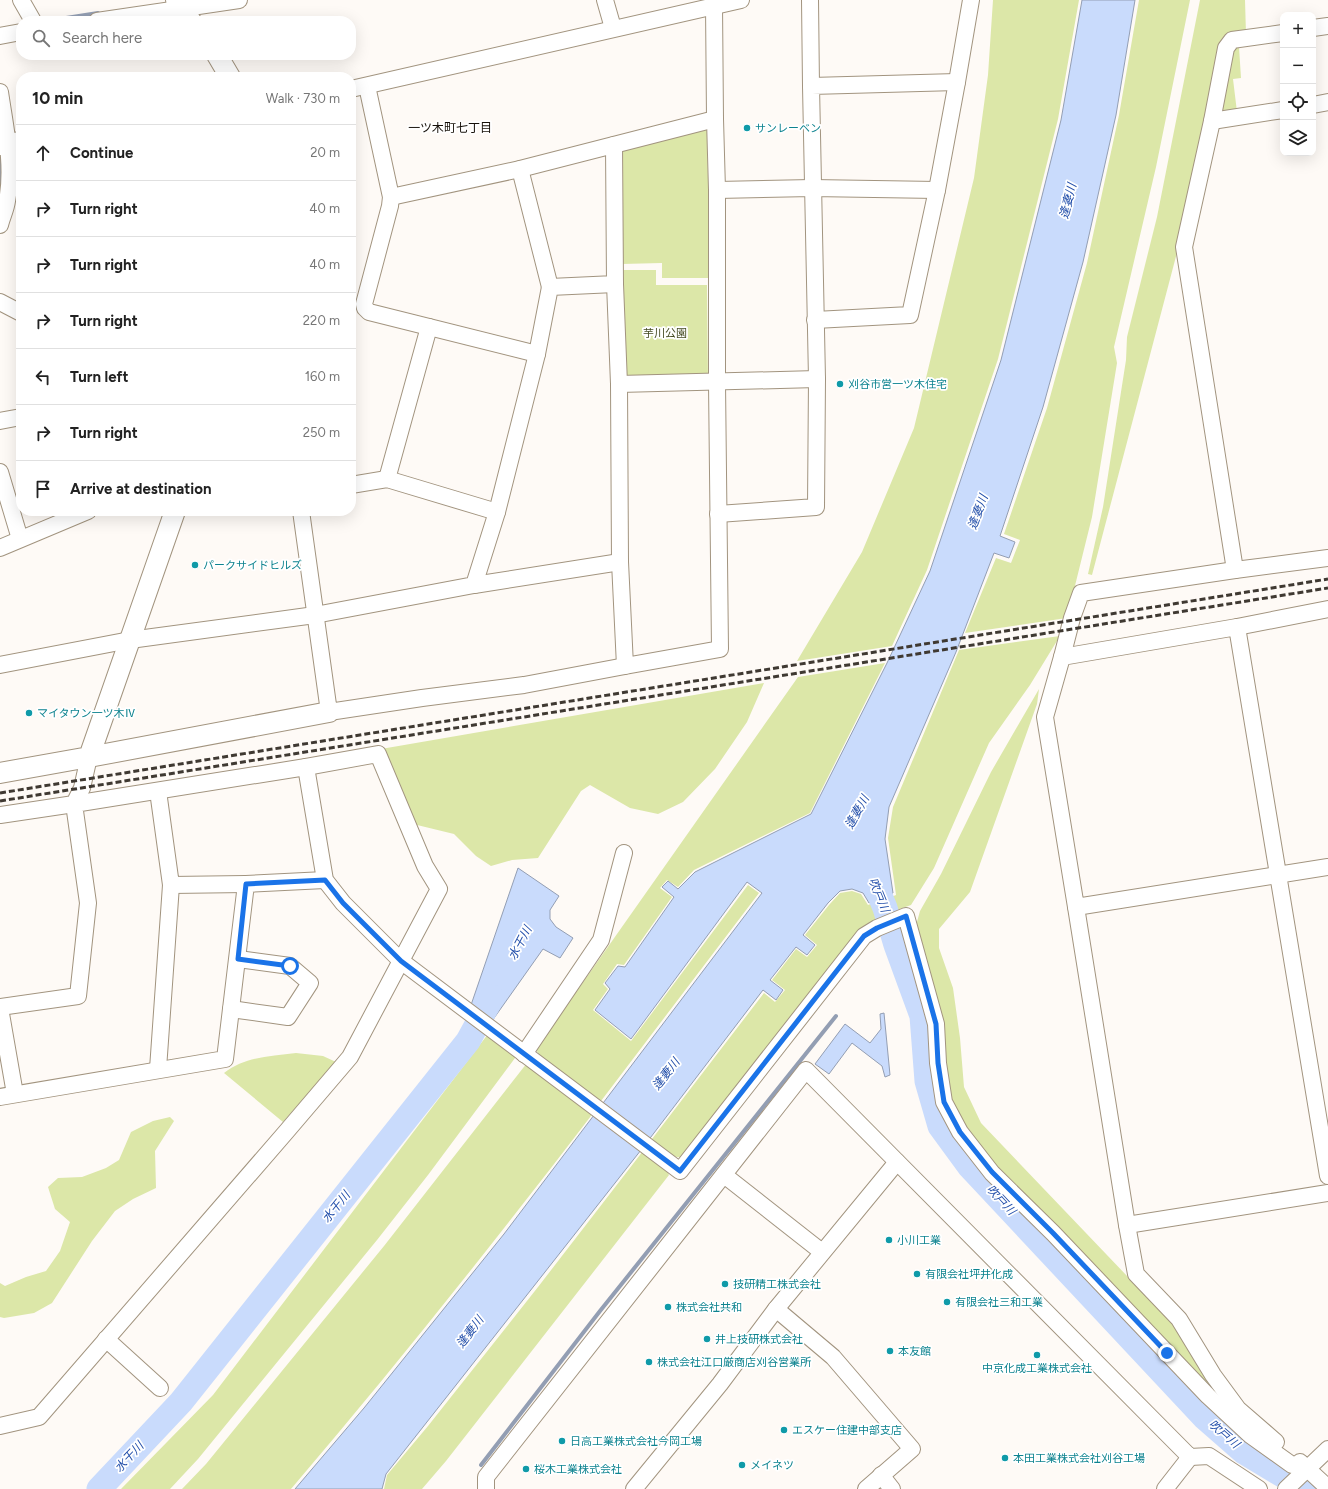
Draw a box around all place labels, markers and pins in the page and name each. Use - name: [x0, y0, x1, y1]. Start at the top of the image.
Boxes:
- place label: サンレーベン: [755, 122, 821, 135]
- marker: サンレーベン: [742, 123, 752, 133]
- place label: 刈谷市営一ツ木住宅: [848, 378, 947, 391]
- marker: 刈谷市営一ツ木住宅: [835, 379, 845, 389]
- place label: パークサイドヒルズ: [203, 559, 302, 572]
- marker: パークサイドヒルズ: [190, 560, 200, 570]
- place label: マイタウン一ツ木Ⅳ: [37, 707, 136, 720]
- marker: マイタウン一ツ木Ⅳ: [24, 708, 34, 718]
- place label: 小川工業: [897, 1234, 941, 1247]
- marker: 小川工業: [884, 1235, 894, 1245]
- place label: 有限会社坪井化成: [925, 1268, 1013, 1281]
- marker: 有限会社坪井化成: [912, 1269, 922, 1279]
- place label: 技研精工株式会社: [733, 1278, 821, 1291]
- marker: 技研精工株式会社: [720, 1279, 730, 1289]
- place label: 有限会社三和工業: [955, 1296, 1043, 1309]
- marker: 有限会社三和工業: [942, 1297, 952, 1307]
- place label: 株式会社共和: [676, 1301, 742, 1314]
- marker: 株式会社共和: [663, 1302, 673, 1312]
- place label: 井上技研株式会社: [715, 1333, 803, 1346]
- marker: 井上技研株式会社: [702, 1334, 712, 1344]
- place label: 本友館: [898, 1345, 931, 1358]
- marker: 本友館: [885, 1346, 895, 1356]
- marker: 中京化成工業株式会社: [1032, 1350, 1042, 1360]
- place label: 株式会社江口厳商店刈谷営業所: [657, 1356, 812, 1369]
- marker: 株式会社江口厳商店刈谷営業所: [644, 1357, 654, 1367]
- place label: 中京化成工業株式会社: [982, 1362, 1092, 1375]
- place label: エスケー住建中部支店: [792, 1424, 902, 1437]
- marker: エスケー住建中部支店: [779, 1425, 789, 1435]
- place label: 日高工業株式会社今岡工場: [570, 1435, 702, 1448]
- marker: 日高工業株式会社今岡工場: [557, 1436, 567, 1446]
- place label: 本田工業株式会社刈谷工場: [1013, 1452, 1145, 1465]
- marker: 本田工業株式会社刈谷工場: [1000, 1453, 1010, 1463]
- place label: メイネツ: [750, 1459, 794, 1472]
- marker: メイネツ: [737, 1460, 747, 1470]
- place label: 桜木工業株式会社: [534, 1463, 622, 1476]
- marker: 桜木工業株式会社: [521, 1464, 531, 1474]

